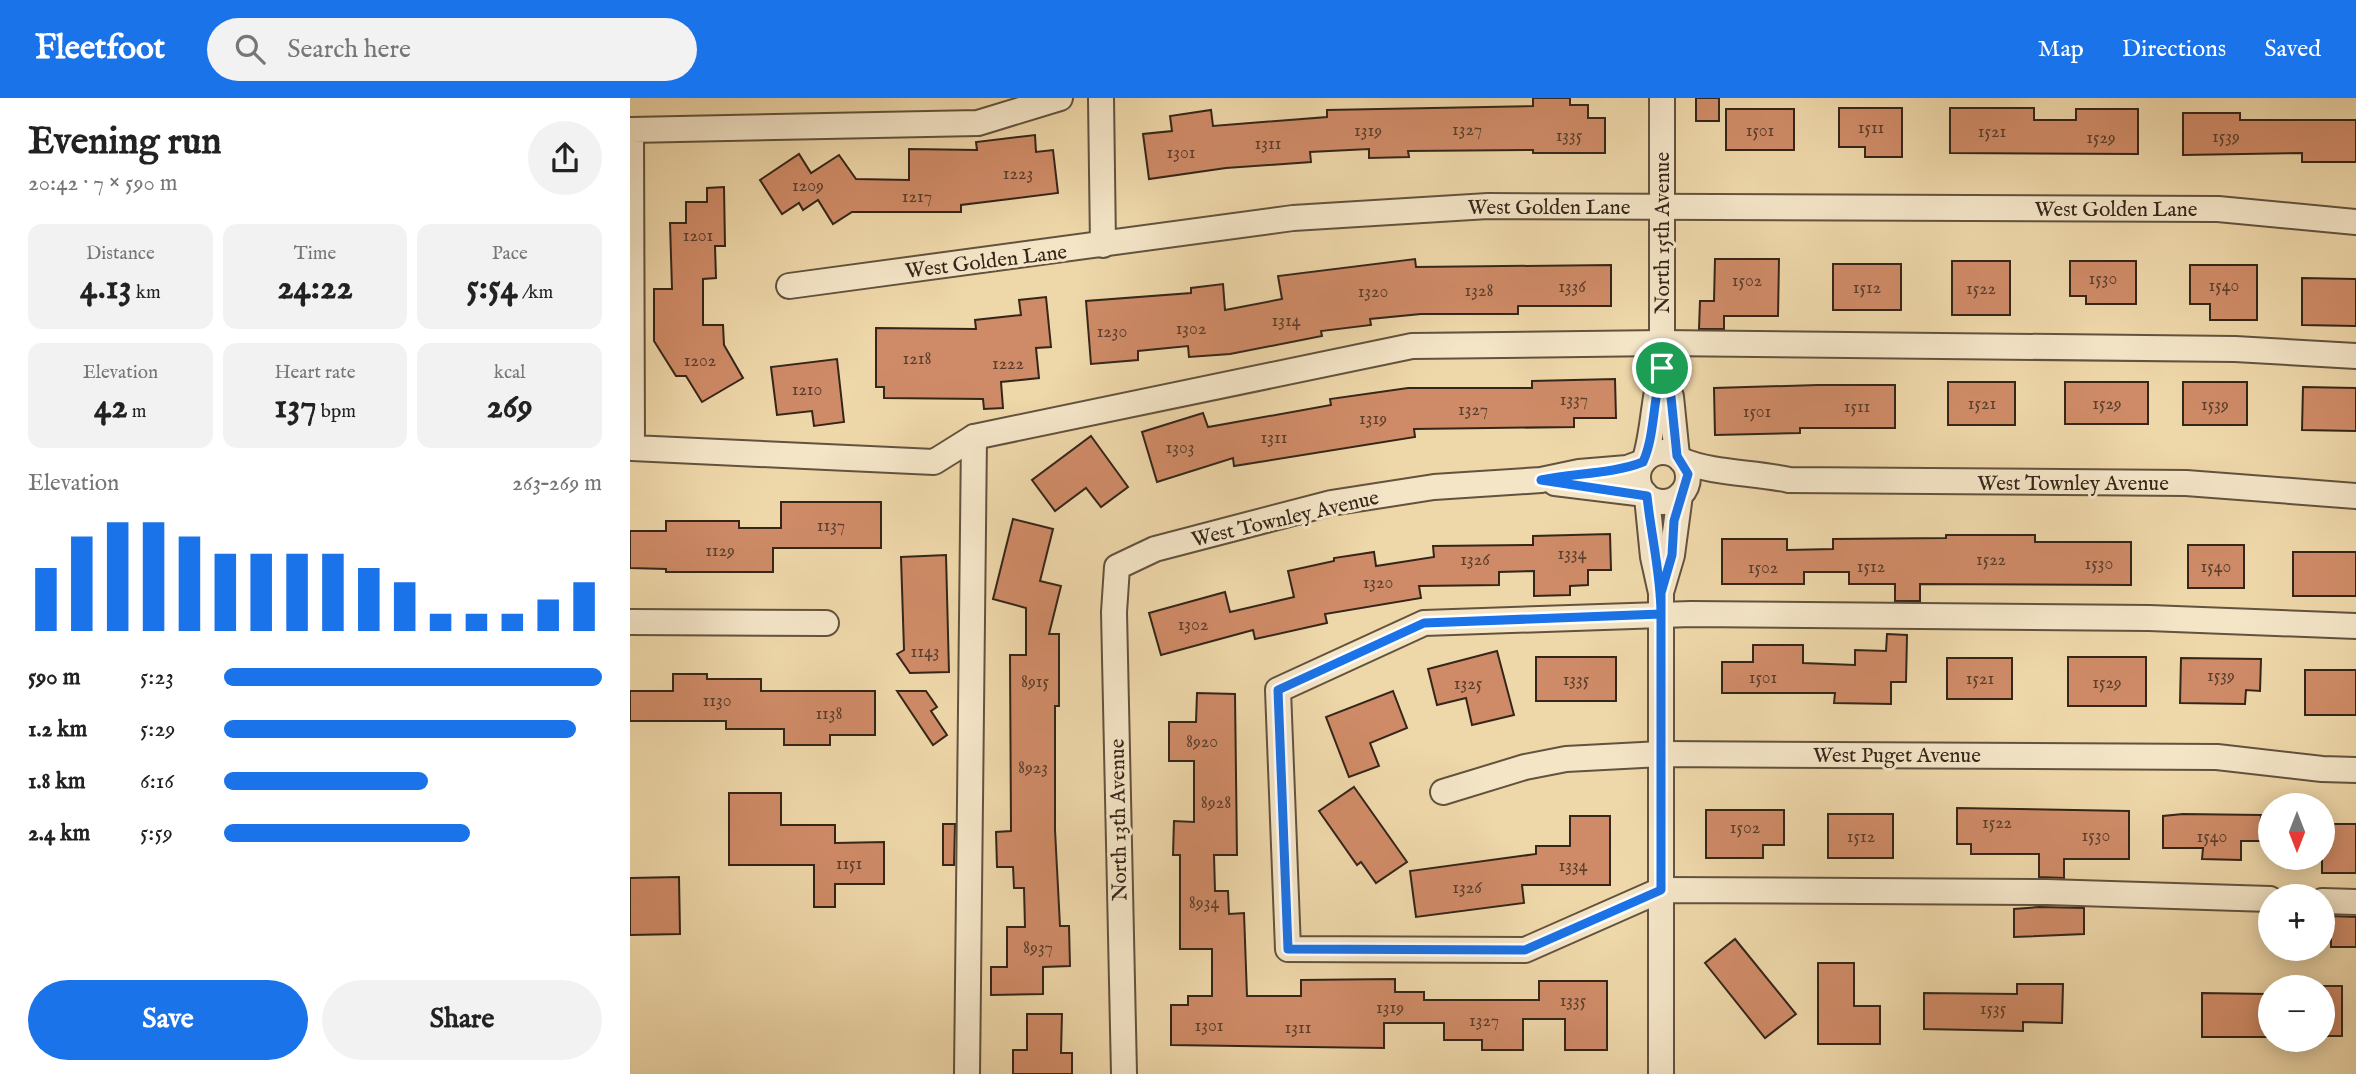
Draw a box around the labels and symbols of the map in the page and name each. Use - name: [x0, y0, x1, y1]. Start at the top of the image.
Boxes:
- house number: 1511: [1858, 117, 1884, 140]
- house number: 1327: [1452, 119, 1482, 142]
- house number: 1319: [1354, 120, 1382, 143]
- house number: 1501: [1746, 120, 1774, 143]
- house number: 1521: [1978, 121, 2006, 144]
- house number: 1335: [1556, 125, 1583, 148]
- house number: 1539: [2212, 126, 2240, 149]
- house number: 1529: [2086, 127, 2116, 150]
- house number: 1311: [1255, 133, 1281, 156]
- house number: 1301: [1167, 142, 1195, 165]
- street label: North 15th Avenue: [1650, 152, 1677, 314]
- house number: 1223: [1003, 163, 1033, 186]
- house number: 1209: [792, 175, 824, 198]
- house number: 1217: [902, 186, 932, 209]
- street label: West Golden Lane: [1468, 195, 1631, 222]
- street label: West Golden Lane: [2035, 197, 2198, 224]
- house number: 1201: [683, 225, 713, 248]
- street label: West Golden Lane: [904, 239, 1069, 286]
- house number: 1530: [2089, 268, 2117, 291]
- house number: 1502: [1732, 270, 1762, 293]
- house number: 1540: [2209, 275, 2239, 298]
- house number: 1336: [1558, 276, 1586, 299]
- house number: 1512: [1853, 277, 1881, 300]
- house number: 1522: [1966, 278, 1996, 301]
- house number: 1328: [1465, 280, 1493, 303]
- house number: 1320: [1358, 281, 1388, 304]
- house number: 1314: [1272, 310, 1301, 333]
- house number: 1302: [1176, 318, 1206, 341]
- house number: 1230: [1097, 321, 1127, 344]
- pin: [1632, 338, 1692, 398]
- house number: 1218: [903, 348, 931, 371]
- house number: 1202: [684, 350, 716, 373]
- house number: 1222: [992, 353, 1024, 376]
- house number: 1210: [792, 379, 822, 402]
- house number: 1337: [1560, 389, 1588, 412]
- house number: 1521: [1968, 393, 1996, 416]
- house number: 1529: [2092, 393, 2122, 416]
- house number: 1539: [2201, 394, 2229, 417]
- house number: 1511: [1844, 396, 1870, 419]
- house number: 1327: [1458, 399, 1488, 422]
- house number: 1501: [1743, 401, 1771, 424]
- house number: 1319: [1359, 408, 1387, 431]
- house number: 1311: [1261, 427, 1287, 450]
- house number: 1303: [1166, 437, 1195, 460]
- street label: West Townley Avenue: [1977, 471, 2169, 498]
- street label: West Townley Avenue: [1189, 485, 1382, 554]
- house number: 1137: [817, 515, 845, 538]
- house number: 1129: [705, 540, 735, 563]
- house number: 1334: [1558, 543, 1587, 566]
- house number: 1326: [1460, 549, 1490, 572]
- house number: 1522: [1976, 549, 2006, 572]
- house number: 1530: [2085, 553, 2113, 576]
- house number: 1512: [1857, 556, 1885, 579]
- house number: 1540: [2201, 556, 2231, 579]
- house number: 1502: [1748, 557, 1778, 580]
- house number: 1320: [1363, 572, 1393, 595]
- house number: 1302: [1178, 614, 1208, 637]
- house number: 1143: [911, 641, 939, 664]
- house number: 1539: [2207, 665, 2235, 688]
- house number: 1501: [1749, 667, 1777, 690]
- house number: 1521: [1966, 668, 1994, 691]
- house number: 1335: [1563, 669, 1590, 692]
- house number: 8915: [1021, 671, 1050, 694]
- house number: 1529: [2092, 672, 2122, 695]
- house number: 1325: [1454, 673, 1483, 696]
- house number: 1130: [703, 690, 731, 713]
- house number: 1138: [815, 703, 843, 726]
- house number: 8920: [1186, 731, 1218, 754]
- street label: North 13th Avenue: [1105, 738, 1134, 901]
- street label: West Puget Avenue: [1813, 743, 1981, 770]
- house number: 8923: [1018, 757, 1048, 780]
- house number: 8928: [1201, 792, 1231, 815]
- north arrow: [2258, 793, 2334, 870]
- house number: 1522: [1982, 812, 2012, 835]
- house number: 1502: [1730, 817, 1760, 840]
- house number: 1530: [2082, 825, 2110, 848]
- house number: 1512: [1847, 826, 1875, 849]
- house number: 1540: [2197, 826, 2227, 849]
- house number: 1151: [836, 853, 862, 876]
- house number: 1334: [1559, 855, 1588, 878]
- house number: 1326: [1452, 877, 1482, 900]
- house number: 8934: [1189, 892, 1219, 915]
- house number: 8937: [1023, 937, 1053, 960]
- house number: 1335: [1560, 990, 1587, 1013]
- house number: 1319: [1376, 997, 1404, 1020]
- house number: 1535: [1980, 998, 2007, 1021]
- house number: 1327: [1469, 1010, 1499, 1033]
- house number: 1301: [1195, 1015, 1223, 1038]
- house number: 1311: [1285, 1017, 1311, 1040]

